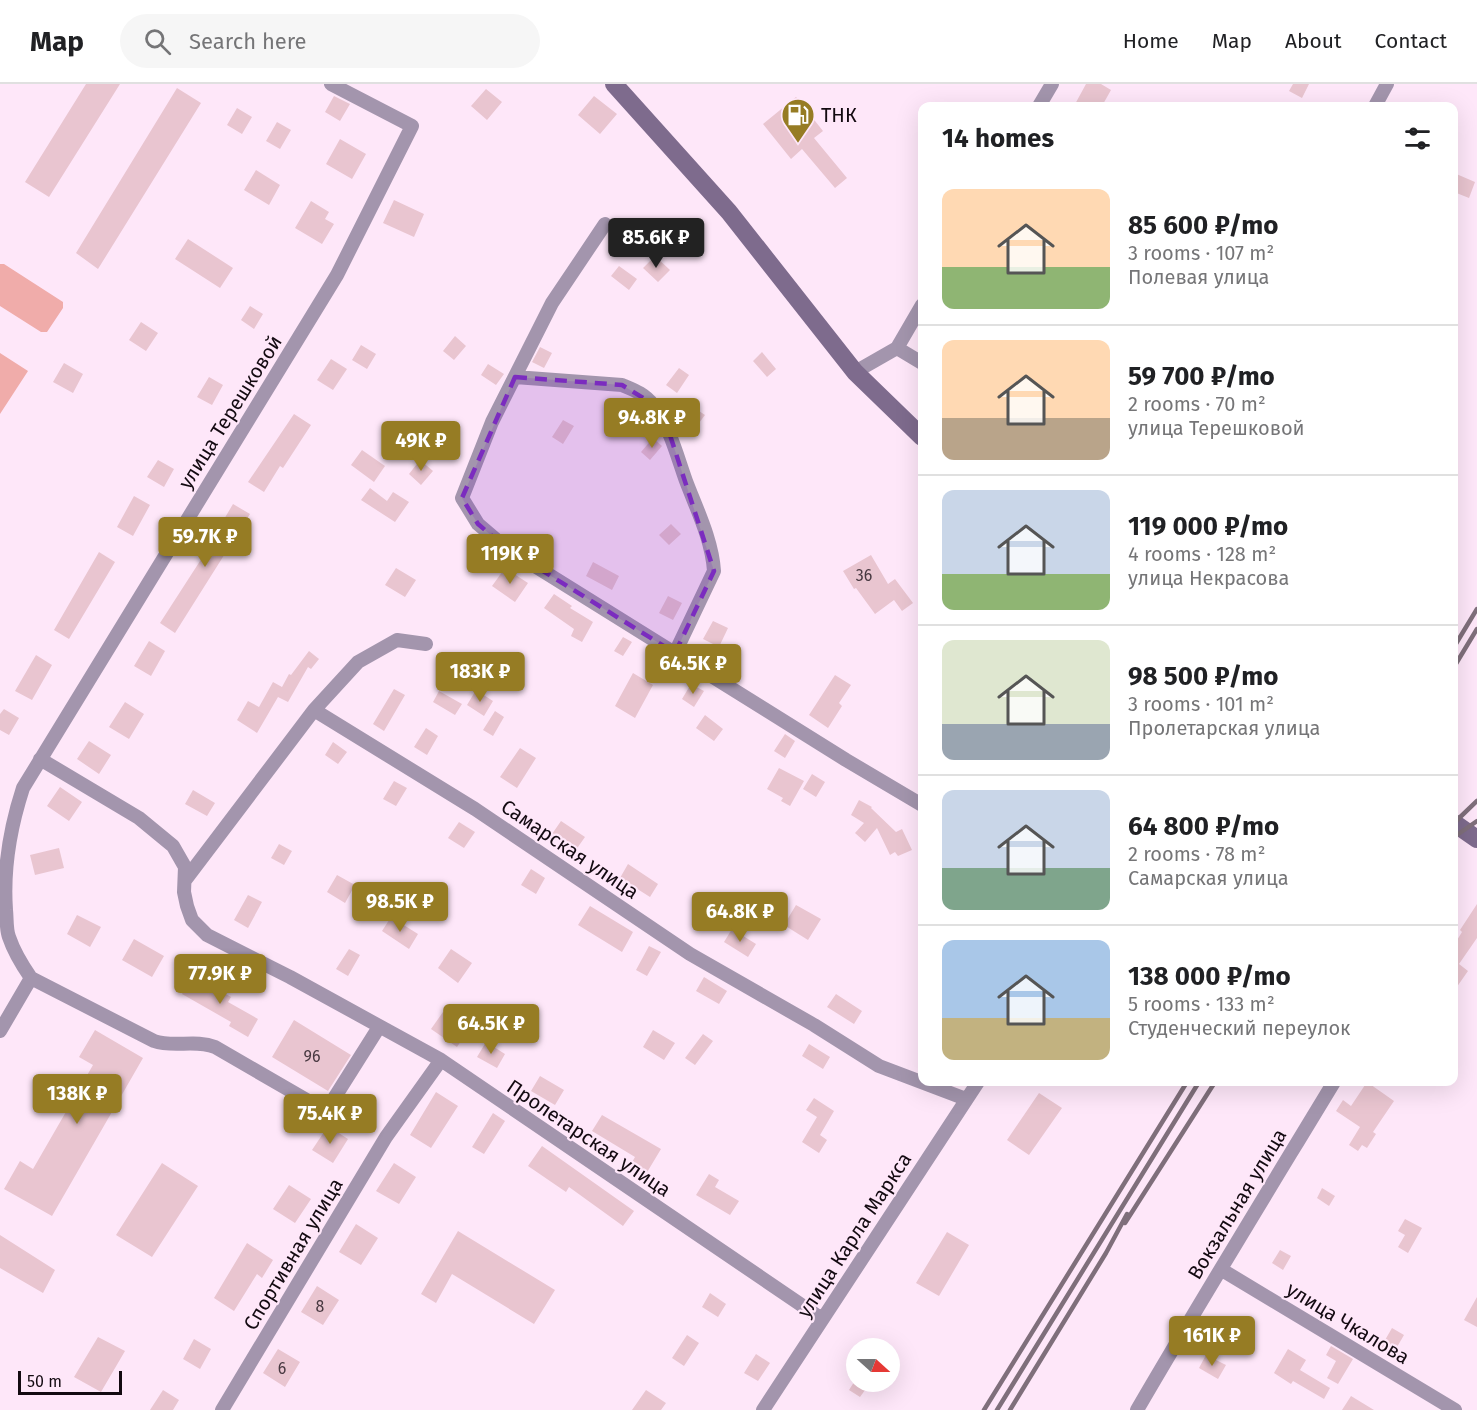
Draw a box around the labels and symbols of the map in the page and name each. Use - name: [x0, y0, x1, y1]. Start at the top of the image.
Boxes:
- fuel station icon: ТНК: [780, 97, 816, 144]
- place label: ТНК: [821, 103, 857, 127]
- pin: 85.6K ₽: [601, 218, 711, 269]
- street label: улица Терешковой: [173, 331, 287, 493]
- pin: 94.8K ₽: [597, 398, 707, 449]
- pin: 49K ₽: [379, 421, 463, 472]
- pin: 59.7K ₽: [150, 517, 260, 568]
- pin: 119K ₽: [461, 534, 559, 585]
- house number: 36: [856, 566, 872, 585]
- pin: 64.5K ₽: [638, 644, 748, 695]
- pin: 183K ₽: [431, 652, 529, 703]
- street label: Самарская улица: [497, 794, 643, 904]
- pin: 98.5K ₽: [345, 882, 455, 933]
- pin: 64.8K ₽: [685, 892, 795, 943]
- pin: 77.9K ₽: [165, 954, 275, 1005]
- pin: 64.5K ₽: [436, 1004, 546, 1055]
- house number: 96: [304, 1047, 320, 1066]
- pin: 138K ₽: [28, 1074, 126, 1125]
- street label: Пролетарская улица: [503, 1074, 675, 1202]
- pin: 75.4K ₽: [275, 1094, 385, 1145]
- street label: Вокзальная улица: [1183, 1124, 1291, 1284]
- street label: улица Карла Маркса: [792, 1148, 916, 1322]
- street label: Спортивная улица: [238, 1174, 348, 1334]
- street label: улица Чкалова: [1282, 1277, 1414, 1369]
- house number: 8: [316, 1297, 325, 1316]
- pin: 161K ₽: [1163, 1316, 1261, 1367]
- north arrow: [846, 1338, 900, 1392]
- house number: 6: [278, 1359, 286, 1378]
- scale bar: [18, 1368, 122, 1396]

